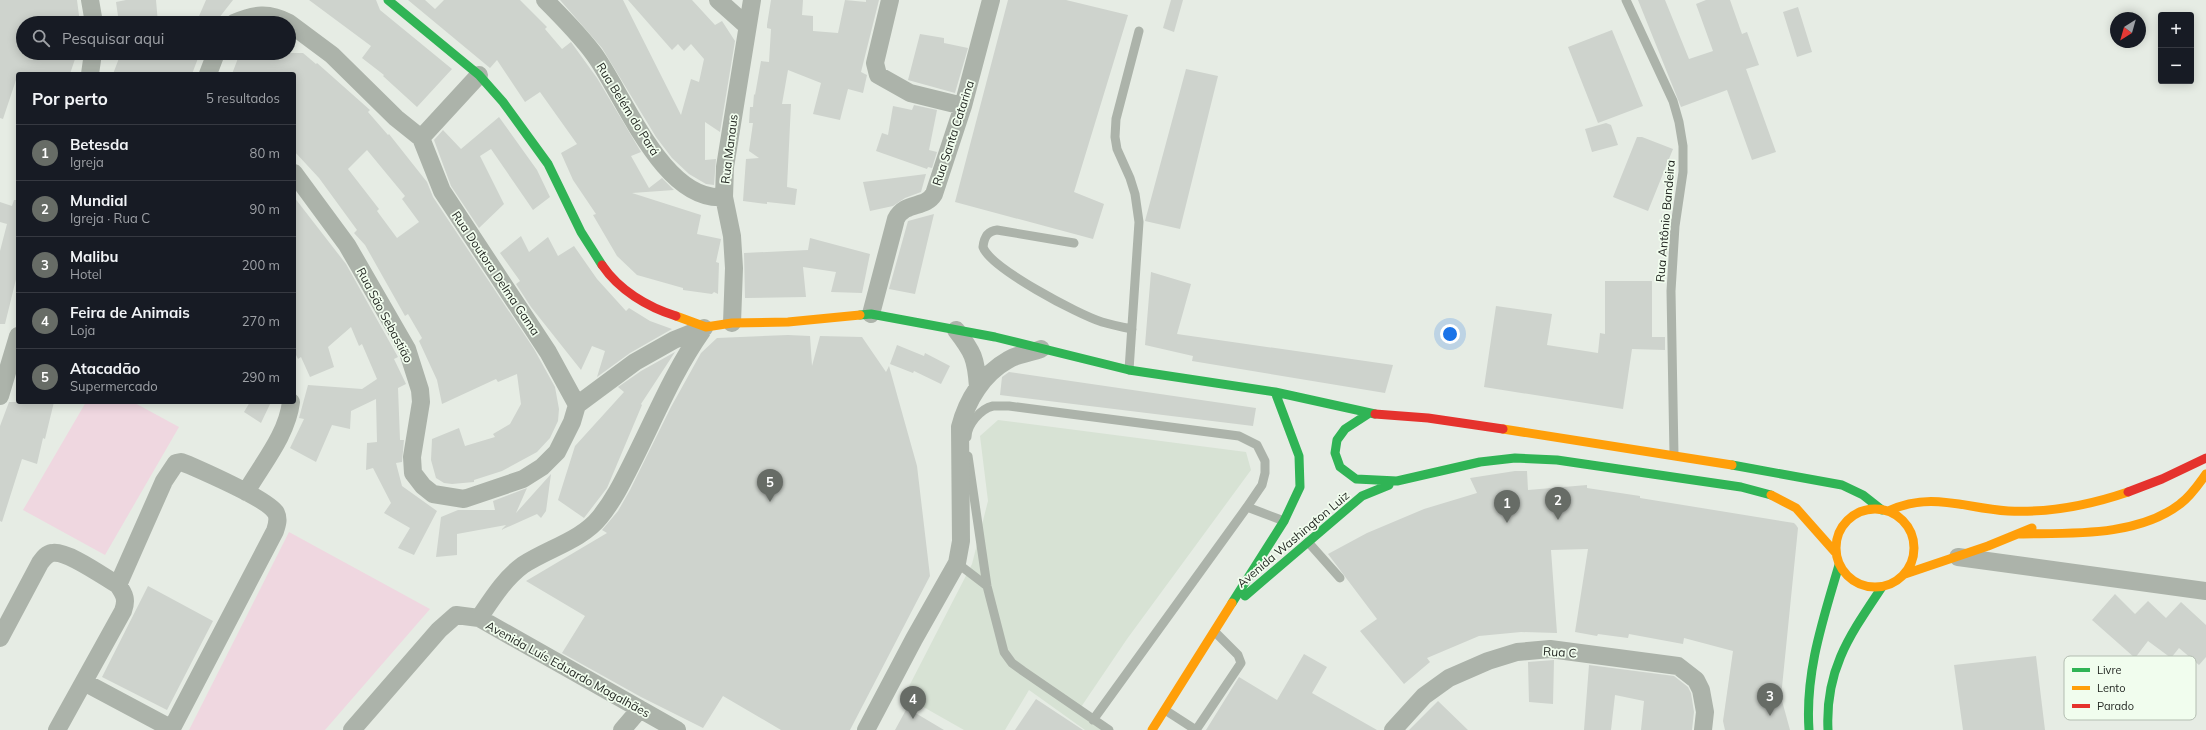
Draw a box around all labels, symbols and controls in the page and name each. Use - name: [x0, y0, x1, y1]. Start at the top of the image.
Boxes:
- north arrow: [2110, 12, 2146, 48]
- map controls: [2158, 12, 2194, 84]
- button: +: [2158, 12, 2194, 48]
- search box: [16, 16, 296, 60]
- icon: search: [30, 27, 52, 49]
- text: Pesquisar aqui: [62, 29, 164, 48]
- button: −: [2158, 48, 2194, 84]
- street label: Rua Belém do Pará: [593, 60, 663, 158]
- street label: Rua Santa Catarina: [929, 78, 977, 188]
- text: Por perto: [32, 88, 108, 109]
- text: 5 resultados: [206, 90, 280, 106]
- street label: Rua Manaus: [717, 113, 741, 185]
- text: Betesda: [70, 135, 129, 154]
- text: 1: [41, 145, 49, 161]
- text: 80 m: [250, 145, 280, 161]
- text: Igreja: [70, 154, 104, 170]
- street label: Rua Antônio Bandeira: [1652, 159, 1678, 283]
- text: Mundial: [70, 191, 127, 210]
- text: 2: [41, 201, 49, 217]
- text: 90 m: [250, 201, 280, 217]
- street label: Rua Doutora Delma Gama: [449, 208, 543, 338]
- text: Igreja · Rua C: [70, 210, 150, 226]
- text: Malibu: [70, 247, 118, 266]
- text: 3: [41, 257, 49, 273]
- text: 200 m: [242, 257, 280, 273]
- street label: Rua São Sebastião: [354, 265, 416, 365]
- text: Hotel: [70, 266, 102, 282]
- text: Feira de Animais: [70, 303, 190, 322]
- text: 4: [41, 313, 49, 329]
- text: 270 m: [242, 313, 280, 329]
- text: Loja: [70, 322, 95, 338]
- your location: [1440, 324, 1460, 344]
- text: Atacadão: [70, 359, 140, 378]
- text: 5: [41, 369, 49, 385]
- text: 290 m: [242, 369, 280, 385]
- text: Supermercado: [70, 378, 158, 394]
- pin: 5: [757, 469, 783, 502]
- pin: 2: [1545, 487, 1571, 520]
- street label: Avenida Washington Luiz: [1234, 488, 1352, 590]
- pin: 1: [1494, 490, 1520, 523]
- street label: Avenida Luís Eduardo Magalhães: [483, 618, 653, 721]
- street label: Rua C: [1543, 643, 1577, 661]
- legend: [2064, 656, 2196, 720]
- text: Livre: [2097, 663, 2121, 677]
- text: Lento: [2097, 681, 2125, 695]
- pin: 3: [1757, 683, 1783, 716]
- pin: 4: [900, 686, 926, 719]
- text: Parado: [2097, 699, 2134, 713]

